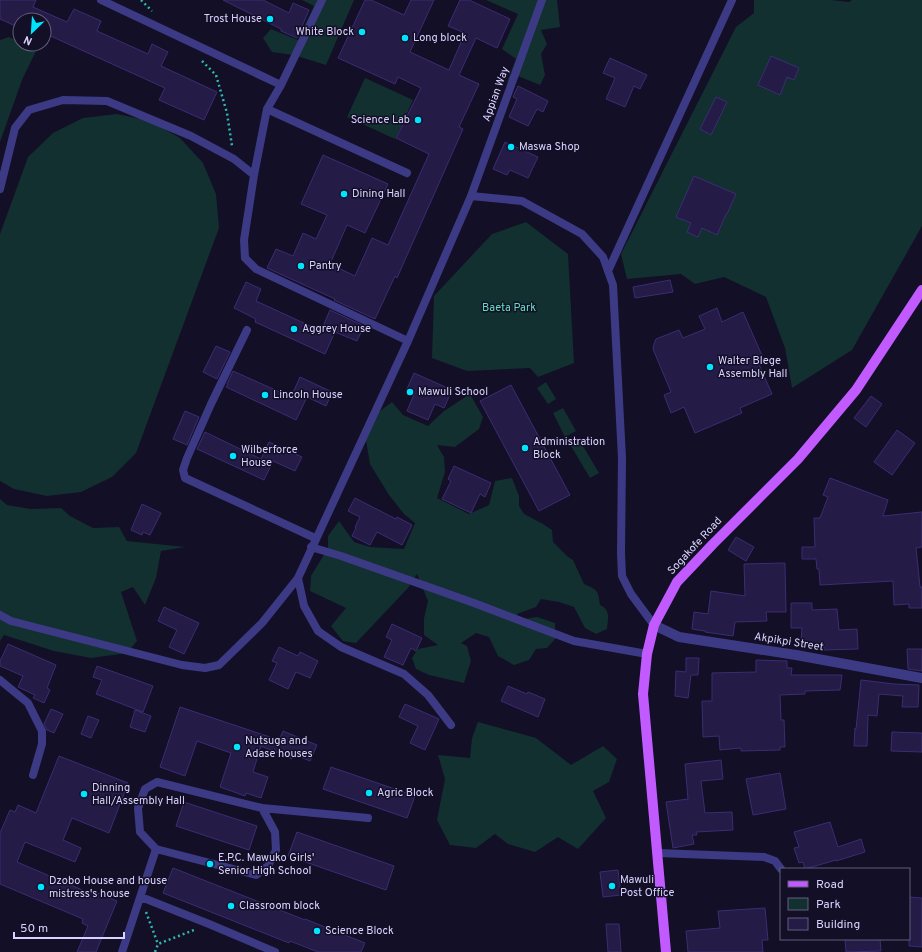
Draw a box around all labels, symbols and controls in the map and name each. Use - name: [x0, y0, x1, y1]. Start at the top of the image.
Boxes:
- north arrow: [12, 12, 52, 52]
- place label: Trost House: [204, 12, 262, 26]
- marker: Trost House: [265, 14, 275, 24]
- place label: White Block: [295, 25, 354, 39]
- marker: White Block: [357, 27, 367, 37]
- place label: Long block: [413, 31, 467, 45]
- text: N: [22, 32, 35, 48]
- marker: Long block: [400, 33, 410, 43]
- street label: Appian Way: [480, 64, 513, 123]
- place label: Science Lab: [351, 113, 410, 127]
- marker: Science Lab: [413, 115, 423, 125]
- place label: Maswa Shop: [519, 140, 580, 154]
- marker: Maswa Shop: [506, 142, 516, 152]
- place label: Dining Hall: [352, 187, 405, 201]
- marker: Dining Hall: [339, 189, 349, 199]
- place label: Pantry: [309, 259, 342, 273]
- marker: Pantry: [296, 261, 306, 271]
- park label: Baeta Park: [482, 301, 536, 315]
- place label: Aggrey House: [302, 322, 371, 336]
- marker: Aggrey House: [289, 324, 299, 334]
- place label: Walter Blege Assembly Hall: [718, 354, 787, 381]
- marker: Walter Blege Assembly Hall: [705, 362, 715, 372]
- place label: Mawuli School: [418, 385, 488, 399]
- marker: Mawuli School: [405, 387, 415, 397]
- place label: Lincoln House: [273, 388, 343, 402]
- marker: Lincoln House: [260, 390, 270, 400]
- place label: Administration Block: [533, 435, 605, 462]
- place label: Wilberforce House: [241, 443, 298, 470]
- marker: Administration Block: [520, 443, 530, 453]
- marker: Wilberforce House: [228, 451, 238, 461]
- street label: Sogakofe Road: [665, 514, 725, 578]
- street label: Akpikpi Street: [753, 630, 825, 654]
- place label: Nutsuga and Adase houses: [245, 734, 313, 761]
- marker: Nutsuga and Adase houses: [232, 742, 242, 752]
- place label: Dinning Hall/Assembly Hall: [92, 781, 185, 808]
- place label: Agric Block: [377, 786, 434, 800]
- marker: Agric Block: [364, 788, 374, 798]
- marker: Dinning Hall/Assembly Hall: [79, 789, 89, 799]
- place label: E.P.C. Mawuko Girls' Senior High School: [218, 851, 314, 878]
- marker: E.P.C. Mawuko Girls' Senior High School: [205, 859, 215, 869]
- legend: [780, 868, 910, 940]
- place label: Mawuli Post Office: [620, 873, 675, 900]
- place label: Dzobo House and house mistress's house: [49, 874, 167, 901]
- text: Road: [816, 877, 844, 893]
- marker: Mawuli Post Office: [607, 881, 617, 891]
- marker: Dzobo House and house mistress's house: [36, 882, 46, 892]
- text: Park: [816, 897, 841, 913]
- place label: Classroom block: [239, 899, 320, 913]
- marker: Classroom block: [226, 901, 236, 911]
- scale bar: [14, 914, 124, 940]
- text: Building: [816, 917, 860, 933]
- text: 50 m: [20, 921, 48, 937]
- place label: Science Block: [325, 924, 394, 938]
- marker: Science Block: [312, 926, 322, 936]

